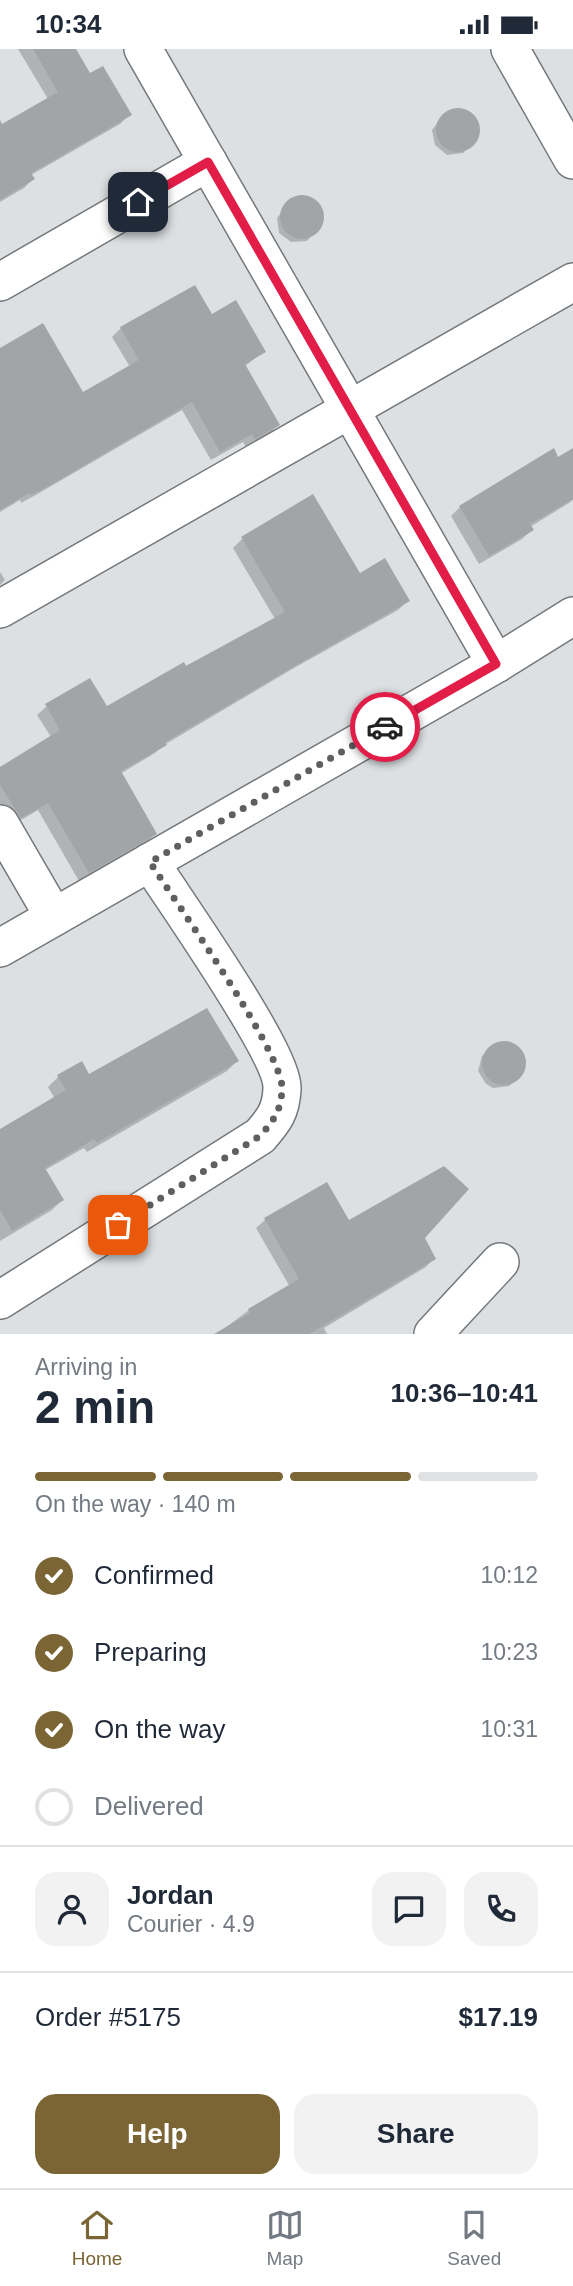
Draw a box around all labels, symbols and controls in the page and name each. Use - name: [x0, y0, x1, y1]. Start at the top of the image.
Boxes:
- text: 10:34: [35, 9, 102, 39]
- pin: [108, 172, 168, 232]
- icon: home: [119, 183, 157, 221]
- courier: [350, 692, 420, 762]
- icon: car: [366, 708, 404, 746]
- pin: [88, 1195, 148, 1255]
- icon: bag: [99, 1206, 137, 1244]
- text: Arriving in: [35, 1354, 137, 1380]
- text: 10:36–10:41: [391, 1378, 538, 1408]
- text: 2 min: [35, 1381, 155, 1433]
- text: On the way · 140 m: [35, 1491, 236, 1517]
- icon: check: [35, 1557, 73, 1595]
- text: Confirmed: [94, 1560, 214, 1590]
- text: 10:12: [480, 1562, 538, 1588]
- icon: check: [35, 1634, 73, 1672]
- text: Preparing: [94, 1637, 207, 1667]
- text: 10:23: [480, 1639, 538, 1665]
- icon: check: [35, 1711, 73, 1749]
- text: On the way: [94, 1714, 226, 1744]
- text: 10:31: [480, 1716, 538, 1742]
- text: Delivered: [94, 1791, 204, 1821]
- button: person: [35, 1872, 109, 1946]
- button: chat: [372, 1872, 446, 1946]
- button: phone: [464, 1872, 538, 1946]
- text: Jordan: [127, 1880, 214, 1910]
- text: Courier · 4.9: [127, 1911, 255, 1937]
- text: Order #5175: [35, 2002, 181, 2032]
- text: $17.19: [458, 2002, 538, 2032]
- button: Help: [35, 2094, 280, 2174]
- button: Share: [294, 2094, 538, 2174]
- tab: Home: [72, 2206, 122, 2270]
- tab: Map: [266, 2206, 304, 2270]
- tab: Saved: [447, 2206, 501, 2270]

